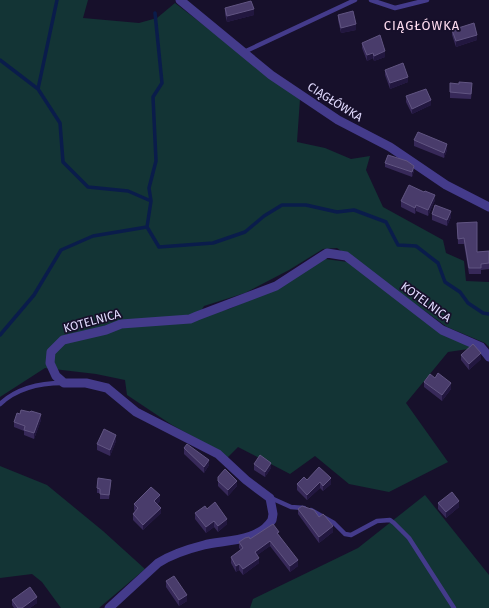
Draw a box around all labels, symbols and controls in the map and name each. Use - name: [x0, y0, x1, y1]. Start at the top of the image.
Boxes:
- district label: CIĄGŁÓWKA: [384, 18, 460, 33]
- street label: CIĄGŁÓWKA: [305, 79, 366, 125]
- street label: KOTELNICA: [398, 279, 454, 325]
- street label: KOTELNICA: [62, 307, 122, 335]

